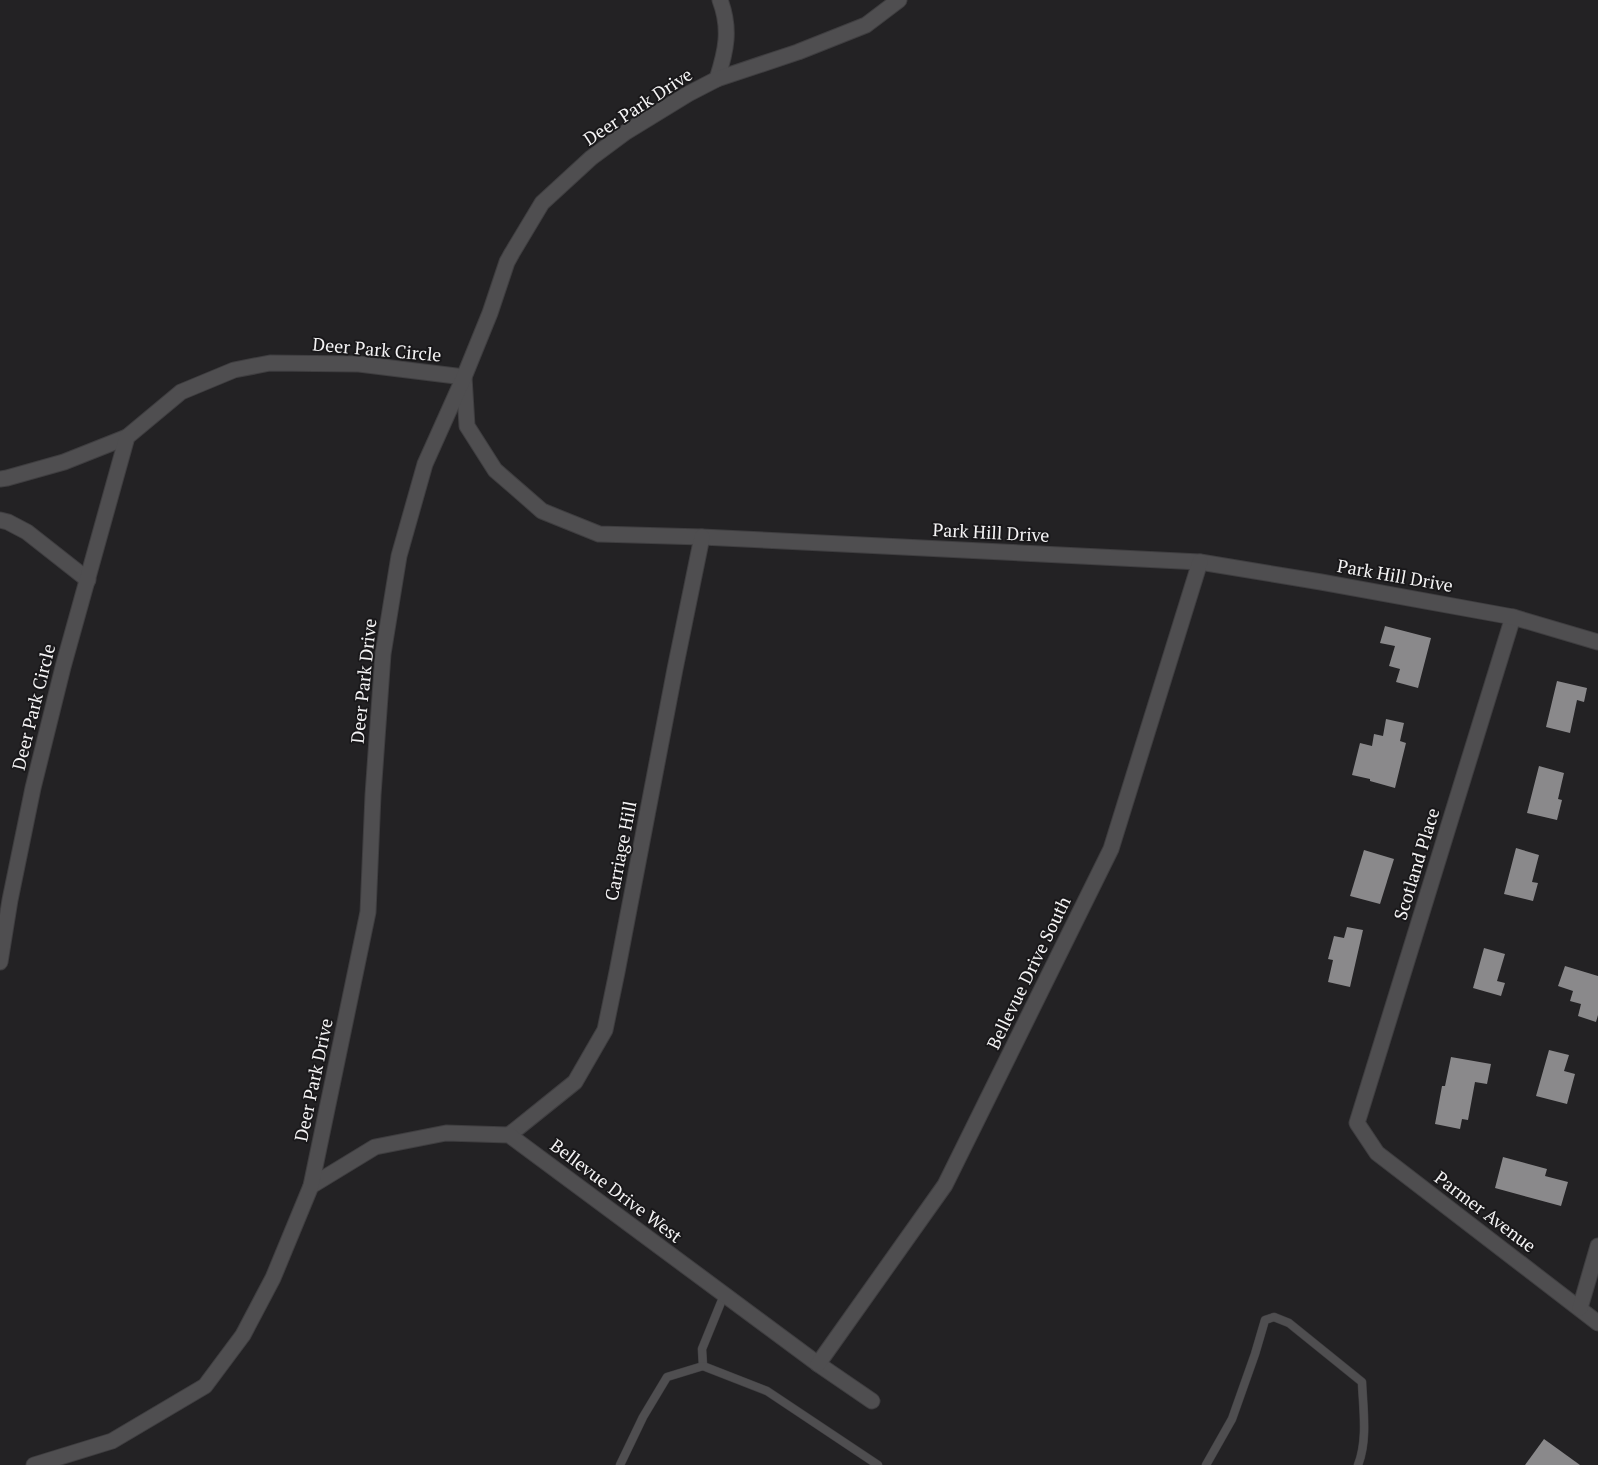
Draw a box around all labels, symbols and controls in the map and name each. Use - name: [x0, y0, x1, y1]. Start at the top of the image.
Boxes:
- street label: Deer Park Drive: [578, 62, 697, 150]
- street label: Deer Park Circle: [312, 331, 443, 367]
- street label: Park Hill Drive: [932, 517, 1050, 547]
- street label: Park Hill Drive: [1335, 553, 1455, 597]
- street label: Deer Park Drive: [345, 617, 381, 745]
- street label: Deer Park Circle: [6, 641, 60, 772]
- street label: Carriage Hill: [599, 799, 641, 903]
- street label: Scotland Place: [1388, 805, 1444, 923]
- street label: Bellevue Drive South: [981, 892, 1076, 1053]
- street label: Deer Park Drive: [288, 1016, 338, 1144]
- street label: Bellevue Drive West: [546, 1133, 688, 1248]
- street label: Parmer Avenue: [1430, 1165, 1541, 1257]

